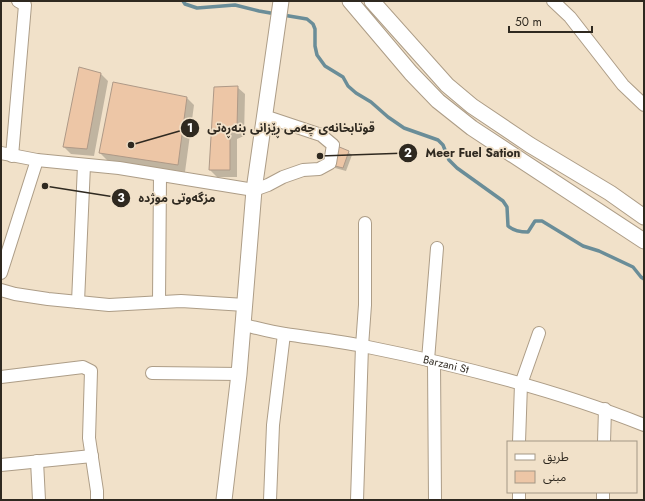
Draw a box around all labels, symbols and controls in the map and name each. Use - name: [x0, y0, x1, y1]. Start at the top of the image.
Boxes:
- scale bar: [509, 8, 592, 34]
- text: 50 m: [515, 13, 542, 31]
- callout: قوتابخانەی چەمی ڕێزانی بنەڕەتی: [180, 116, 383, 140]
- text: 1: [187, 119, 193, 137]
- text: قوتابخانەی چەمی ڕێزانی بنەڕەتی: [207, 119, 375, 139]
- callout: Meer Fuel Sation: [398, 141, 529, 165]
- text: 2: [404, 144, 412, 162]
- text: Meer Fuel Sation: [425, 144, 521, 162]
- callout: مزگەوتی موژدە: [111, 186, 224, 210]
- text: 3: [117, 189, 125, 207]
- text: مزگەوتی موژدە: [138, 189, 216, 207]
- street label: Barzani St: [422, 351, 471, 377]
- legend: [507, 441, 637, 493]
- text: طريق: [543, 448, 569, 466]
- text: مبنى: [543, 468, 566, 486]

